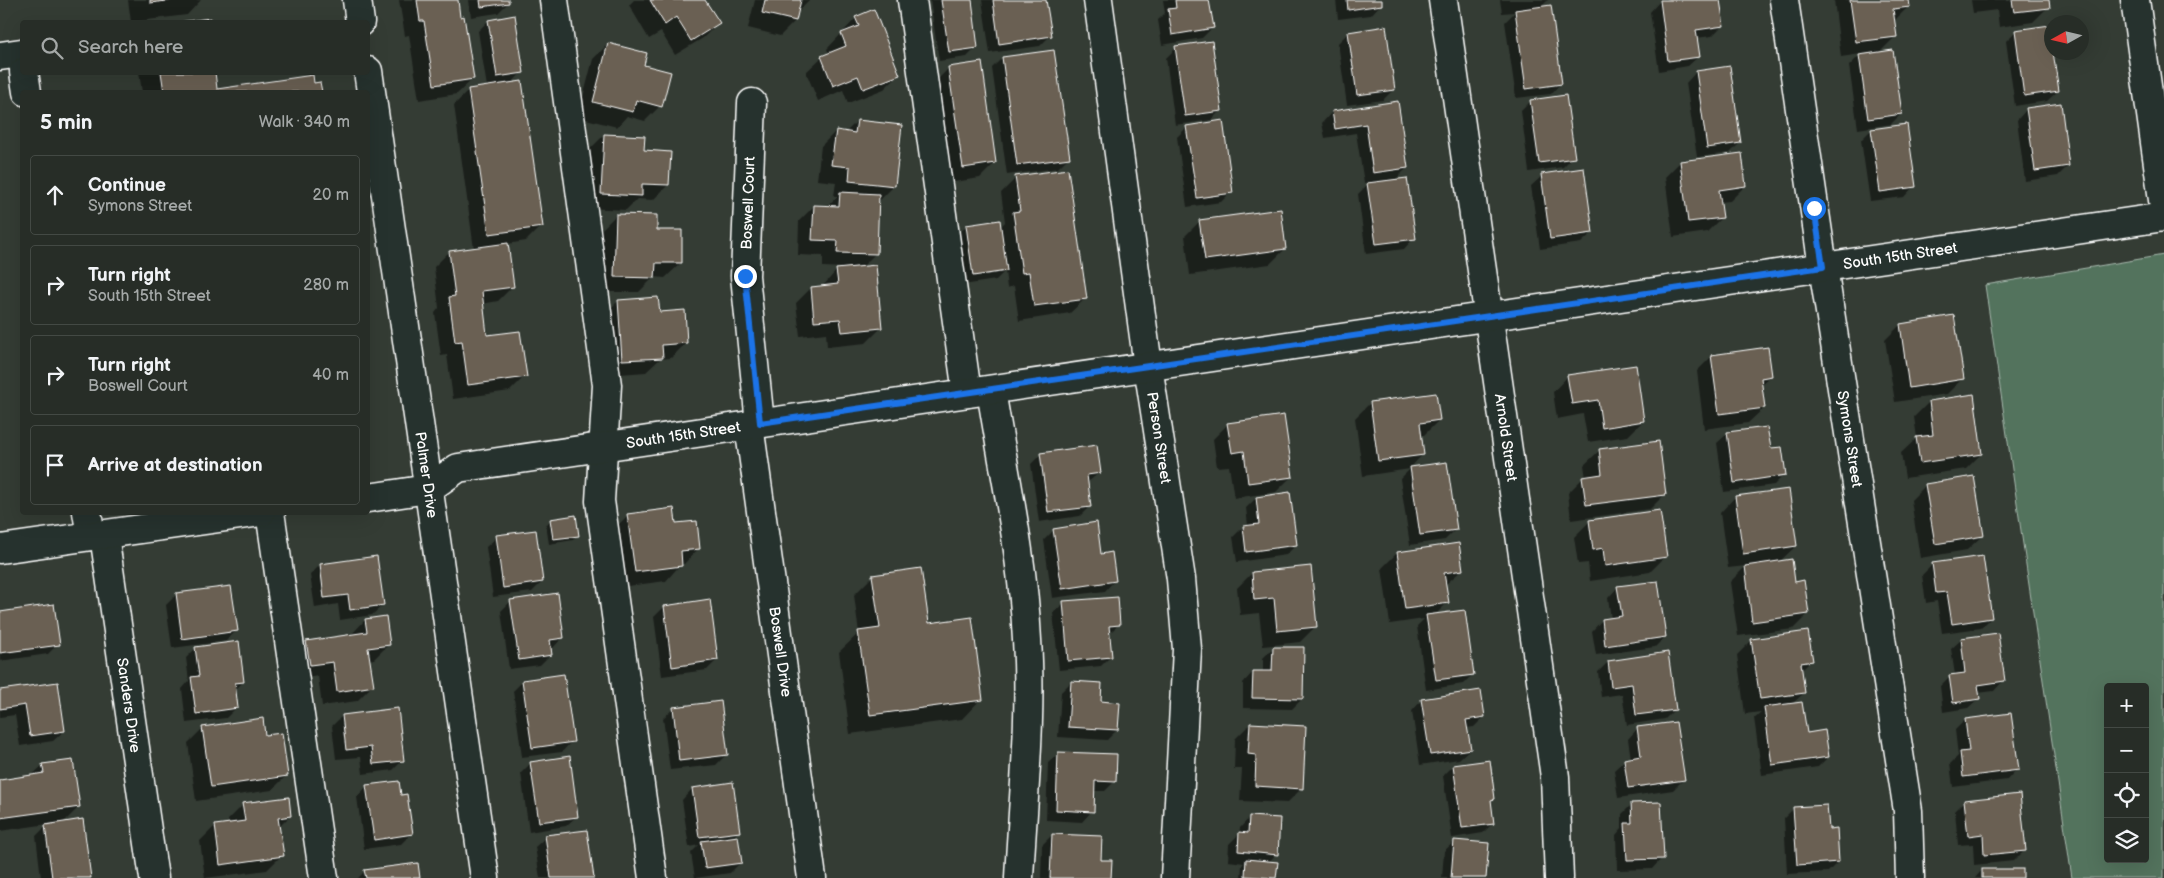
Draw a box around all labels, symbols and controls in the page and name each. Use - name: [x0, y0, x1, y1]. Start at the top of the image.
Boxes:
- north arrow: [2044, 15, 2089, 60]
- search box: [20, 20, 370, 75]
- icon: search: [38, 34, 66, 62]
- text: Search here: [78, 36, 183, 59]
- text: 5 min: [40, 110, 93, 135]
- text: Walk · 340 m: [259, 113, 350, 132]
- street label: Boswell Court: [737, 156, 760, 250]
- text: Continue: [88, 174, 166, 197]
- icon: ahead: [41, 181, 69, 209]
- text: 20 m: [313, 186, 349, 205]
- text: Symons Street: [88, 197, 192, 216]
- route start: [1803, 197, 1826, 220]
- street label: South 15th Street: [1842, 238, 1959, 274]
- text: Turn right: [88, 264, 171, 287]
- route end: [734, 265, 757, 288]
- icon: right: [41, 271, 69, 299]
- text: 280 m: [303, 276, 349, 295]
- text: South 15th Street: [88, 287, 211, 306]
- text: Turn right: [88, 354, 171, 377]
- icon: right: [41, 361, 69, 389]
- text: 40 m: [312, 366, 349, 385]
- text: Boswell Court: [88, 377, 188, 396]
- street label: Symons Street: [1832, 389, 1866, 489]
- street label: Person Street: [1142, 391, 1175, 485]
- street label: Arnold Street: [1490, 392, 1521, 483]
- street label: South 15th Street: [625, 418, 742, 453]
- street label: Palmer Drive: [410, 431, 442, 519]
- icon: arrive: [41, 451, 69, 479]
- text: Arrive at destination: [88, 454, 263, 477]
- street label: Boswell Drive: [764, 605, 796, 698]
- street label: Sanders Drive: [112, 657, 145, 754]
- map controls: [2104, 683, 2149, 863]
- button: +: [2104, 683, 2149, 728]
- button: −: [2104, 728, 2149, 773]
- button: locate: [2104, 773, 2149, 818]
- button: layers: [2104, 818, 2149, 863]

